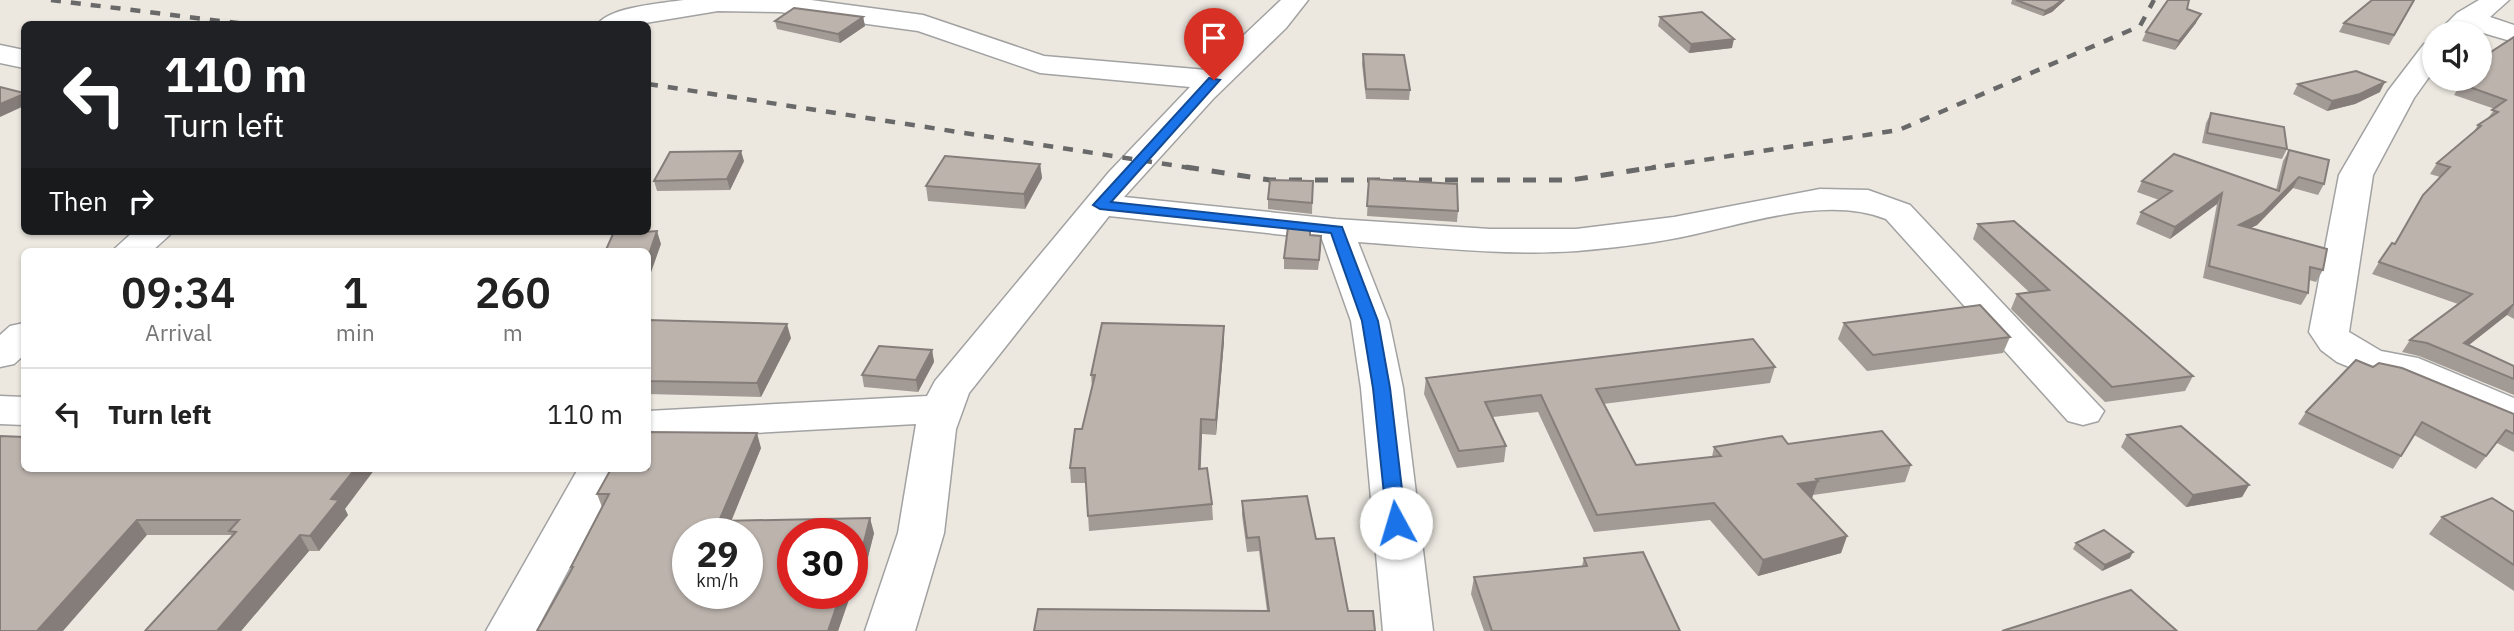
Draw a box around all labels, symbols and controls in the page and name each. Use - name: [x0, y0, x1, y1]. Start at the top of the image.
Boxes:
- pin: [1184, 8, 1244, 80]
- icon: arrive: [1195, 19, 1233, 57]
- map controls: [2422, 21, 2492, 91]
- button: sound: [2422, 21, 2492, 91]
- text: 110 m: [164, 42, 308, 105]
- icon: left: [49, 49, 140, 140]
- text: Turn left: [164, 104, 284, 146]
- icon: right: [122, 182, 160, 220]
- text: Then: [49, 184, 108, 218]
- text: 09:34: [121, 265, 236, 320]
- text: 1: [343, 265, 368, 320]
- text: 260: [475, 265, 551, 320]
- text: Arrival: [145, 317, 212, 347]
- text: min: [336, 317, 375, 347]
- text: m: [503, 317, 523, 347]
- icon: left: [49, 395, 87, 433]
- text: Turn left: [108, 397, 211, 431]
- text: 110 m: [547, 397, 623, 431]
- position arrow: [1359, 486, 1433, 560]
- speed limit sign: 30: [777, 518, 868, 609]
- text: 29: [696, 531, 739, 577]
- text: km/h: [696, 569, 739, 592]

